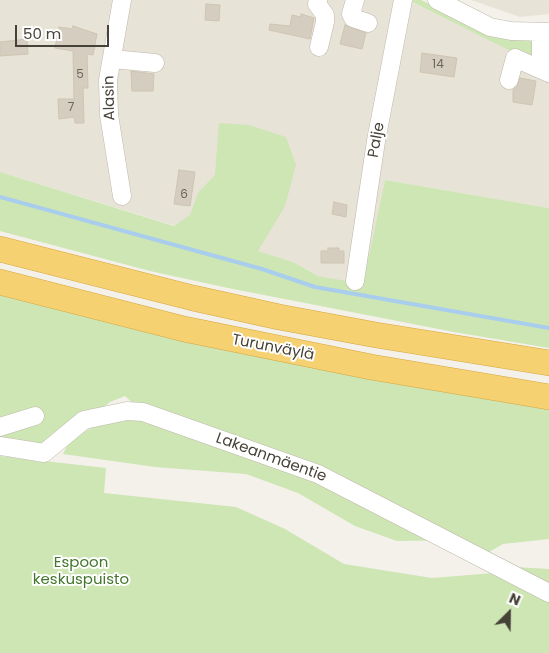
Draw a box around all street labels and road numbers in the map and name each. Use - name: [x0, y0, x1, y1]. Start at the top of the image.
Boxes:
- street label: Alasin: [101, 75, 119, 121]
- street label: Palje: [365, 121, 389, 159]
- street label: Turunväylä: [230, 331, 316, 365]
- street label: Lakeanmäentie: [213, 430, 329, 486]

